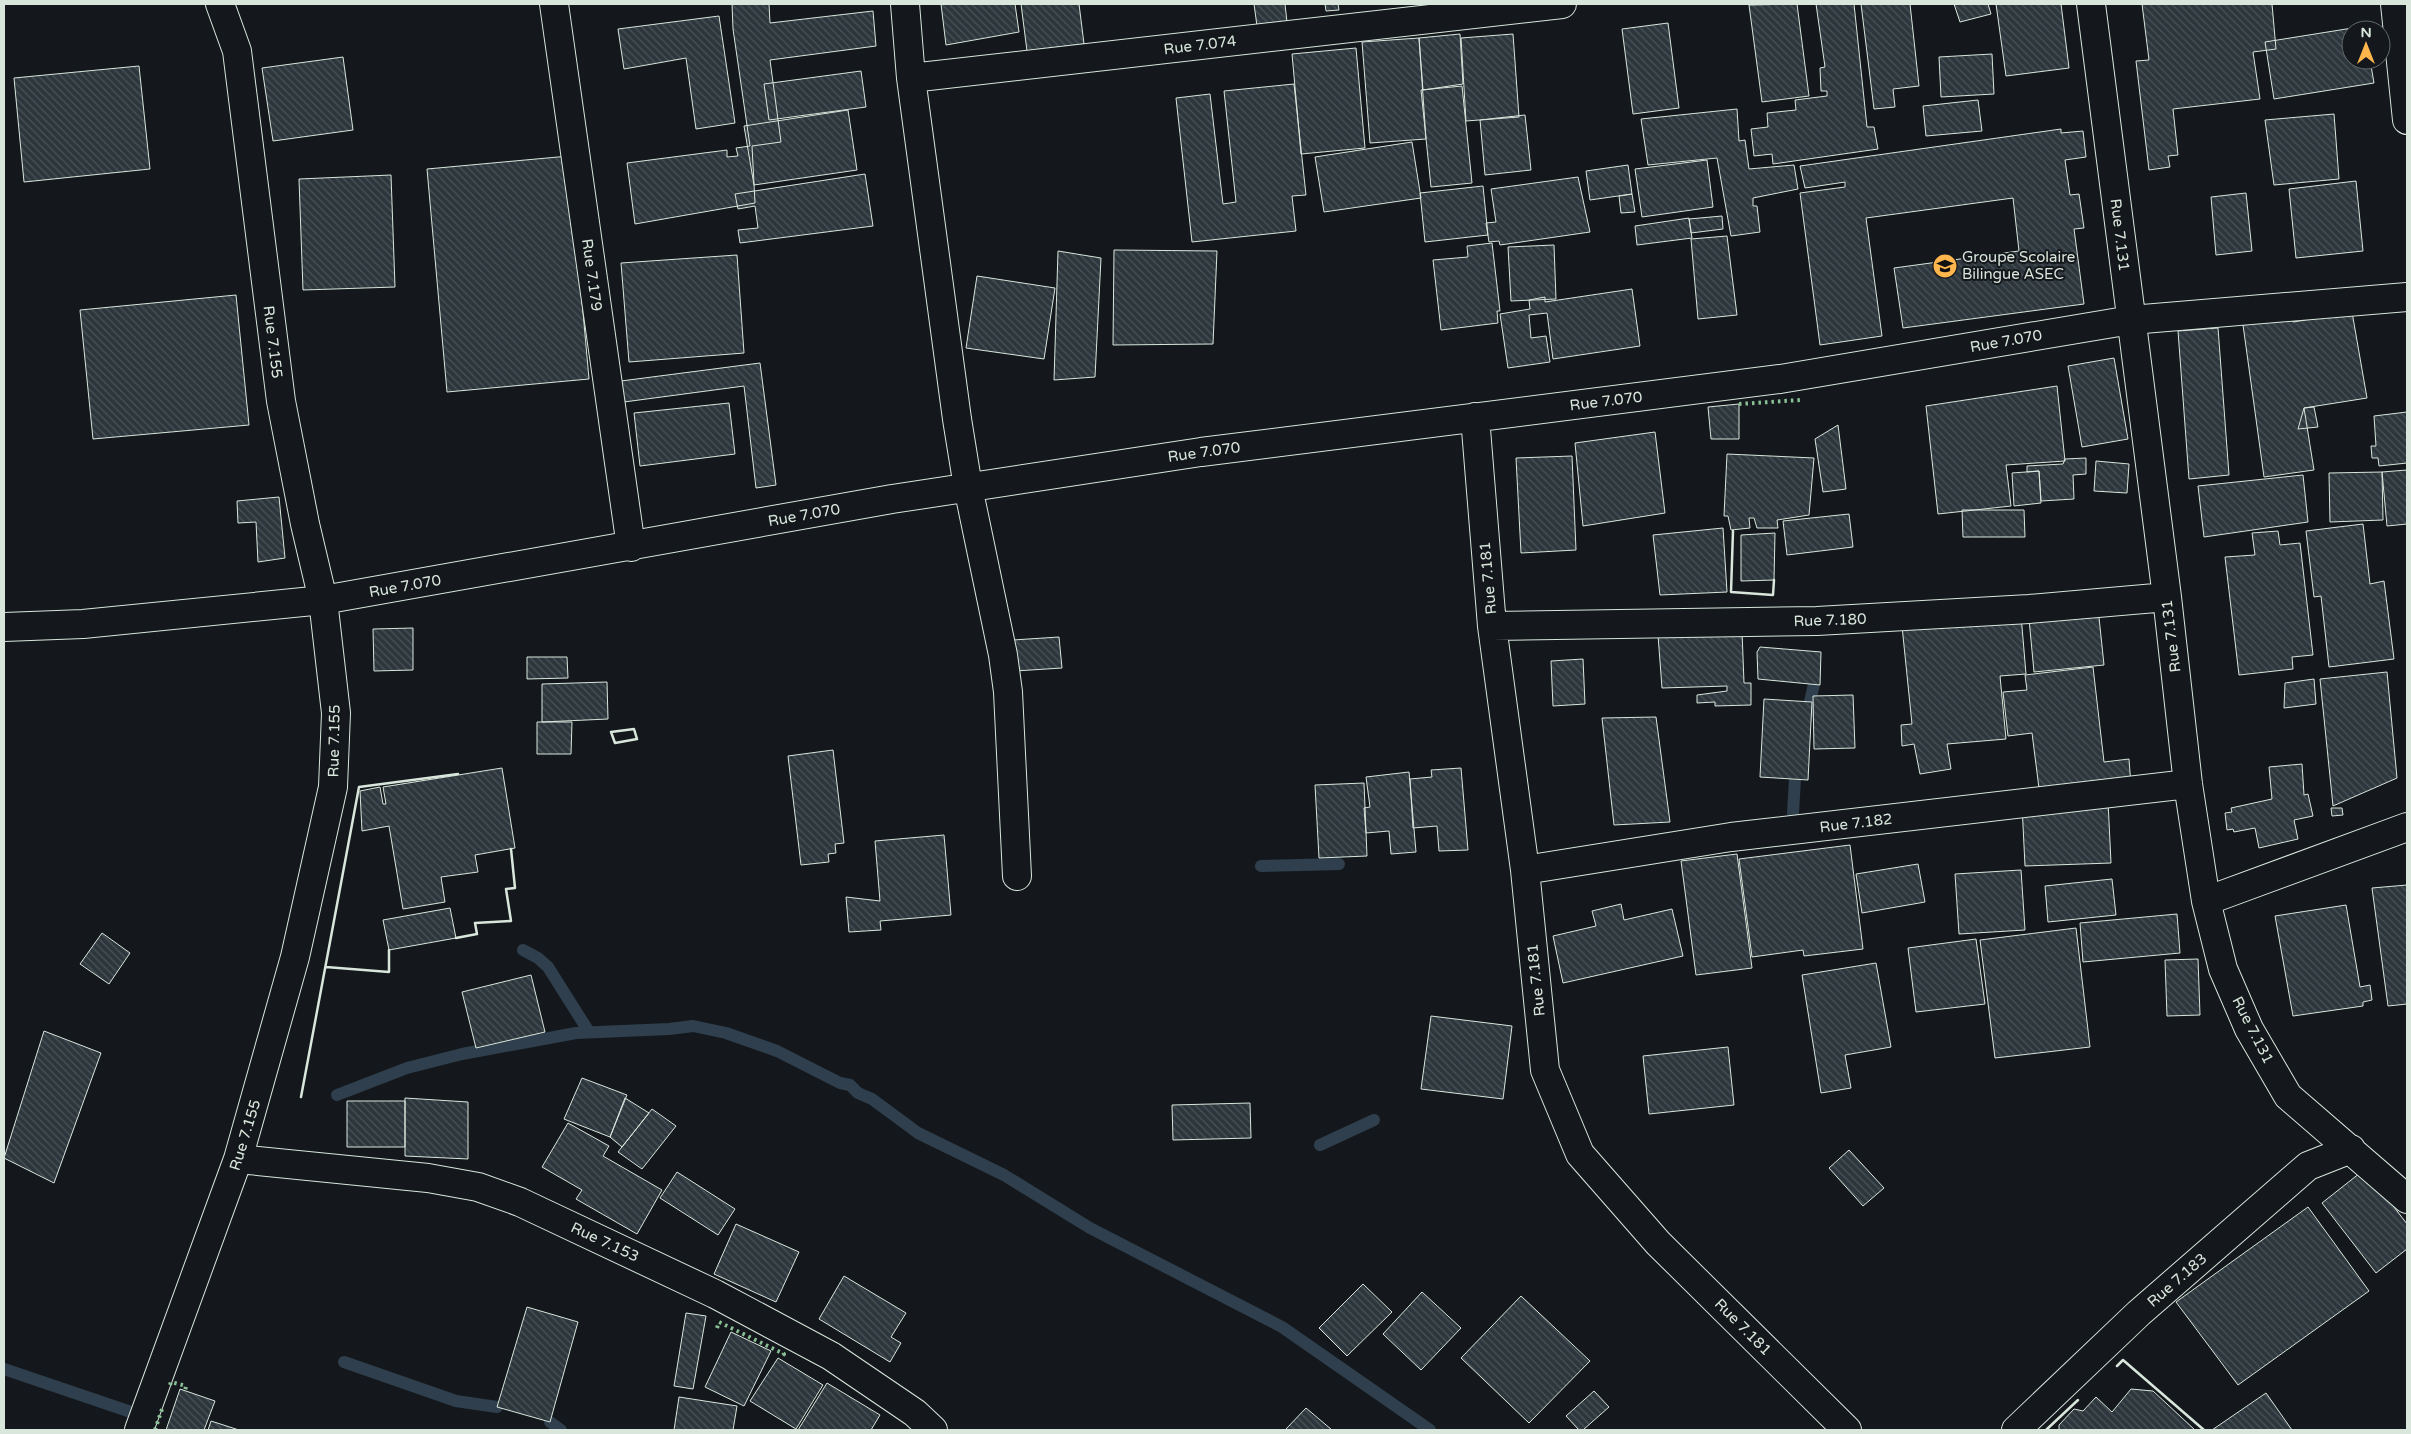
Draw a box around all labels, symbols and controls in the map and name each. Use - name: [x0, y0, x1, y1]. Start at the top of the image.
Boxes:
- north arrow: [2341, 20, 2391, 70]
- text: N: [2360, 24, 2372, 41]
- street label: Rue 7.074: [1163, 32, 1237, 58]
- street label: Rue 7.131: [2107, 198, 2133, 272]
- street label: Rue 7.179: [578, 238, 606, 312]
- place label: Groupe Scolaire Bilingue ASEC: [1962, 248, 2075, 283]
- school or university icon: Groupe Scolaire Bilingue ASEC: [1932, 253, 1958, 279]
- street label: Rue 7.155: [260, 305, 286, 379]
- street label: Rue 7.070: [1968, 326, 2044, 356]
- street label: Rue 7.070: [1569, 388, 1643, 414]
- street label: Rue 7.070: [1167, 438, 1241, 466]
- street label: Rue 7.070: [766, 500, 842, 530]
- street label: Rue 7.181: [1476, 541, 1500, 615]
- street label: Rue 7.070: [367, 571, 443, 601]
- street label: Rue 7.131: [2158, 599, 2184, 673]
- street label: Rue 7.180: [1793, 610, 1867, 630]
- street label: Rue 7.155: [324, 704, 344, 778]
- street label: Rue 7.182: [1819, 810, 1893, 836]
- street label: Rue 7.181: [1523, 943, 1549, 1017]
- street label: Rue 7.131: [2228, 993, 2278, 1067]
- street label: Rue 7.155: [226, 1097, 264, 1173]
- street label: Rue 7.153: [568, 1218, 642, 1266]
- street label: Rue 7.183: [2144, 1249, 2210, 1311]
- street label: Rue 7.181: [1711, 1295, 1775, 1359]

